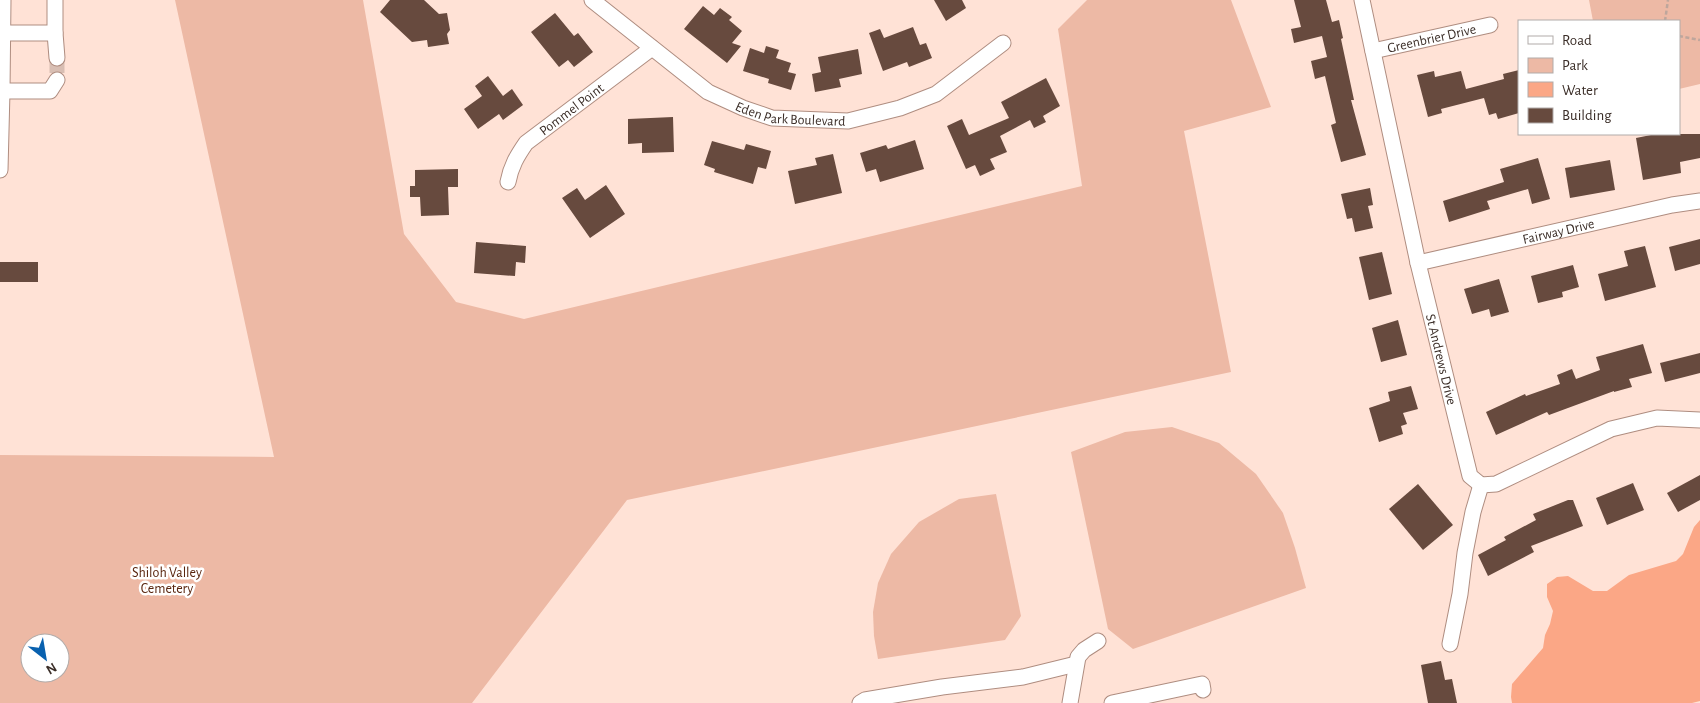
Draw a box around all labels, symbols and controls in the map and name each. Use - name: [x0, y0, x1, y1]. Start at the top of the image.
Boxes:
- legend: [1518, 20, 1680, 135]
- street label: Greenbrier Drive: [1386, 22, 1477, 56]
- text: Road: [1562, 33, 1592, 48]
- text: Park: [1562, 58, 1588, 73]
- street label: Pommel Point: [537, 81, 607, 138]
- text: Water: [1562, 83, 1598, 98]
- street label: Eden Park Boulevard: [733, 100, 846, 129]
- text: Building: [1562, 108, 1612, 123]
- street label: Fairway Drive: [1521, 217, 1596, 247]
- street label: St Andrews Drive: [1423, 313, 1458, 406]
- park label: Shiloh Valley Cemetery: [132, 566, 202, 596]
- north arrow: [20, 633, 70, 683]
- text: N: [43, 660, 59, 677]

